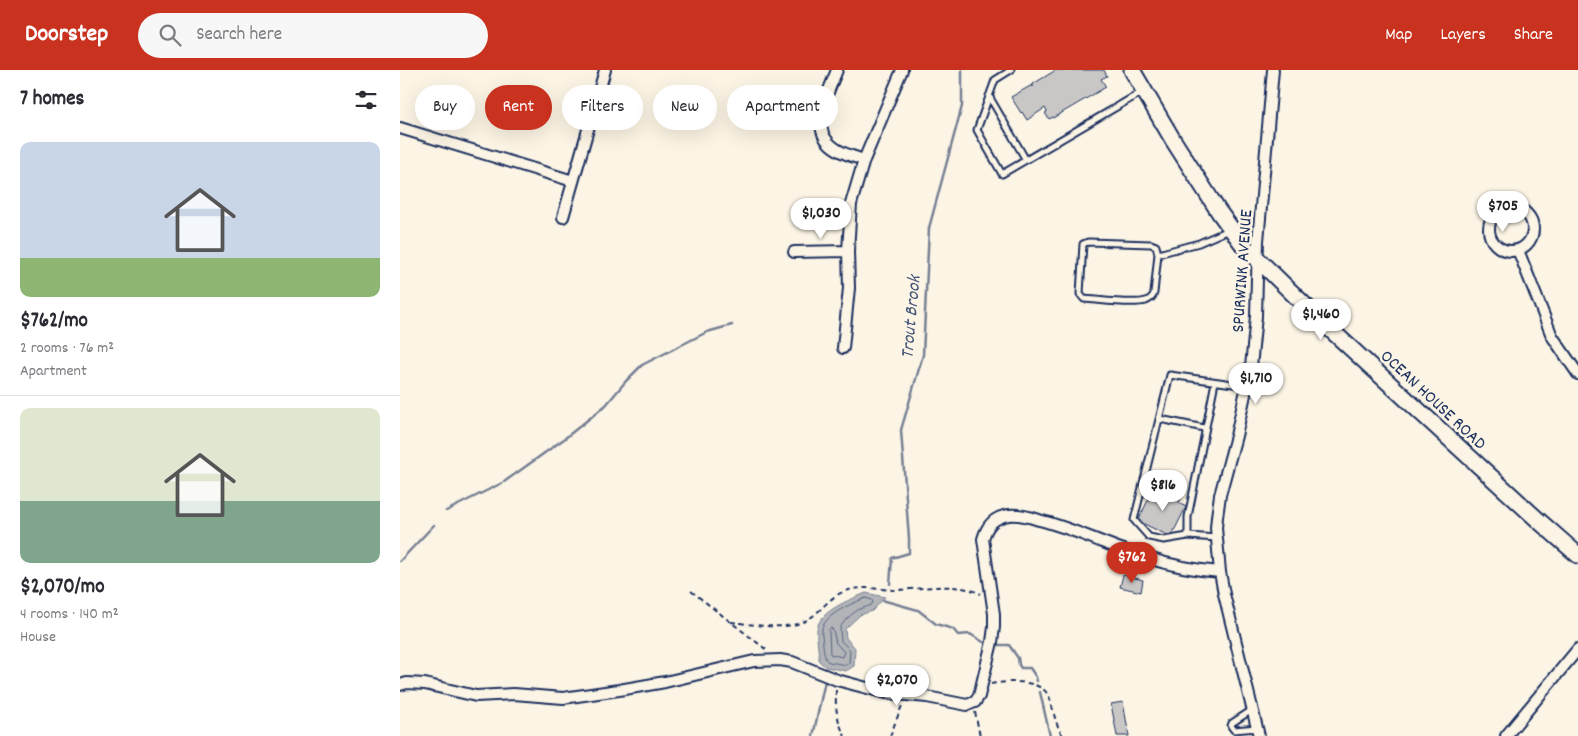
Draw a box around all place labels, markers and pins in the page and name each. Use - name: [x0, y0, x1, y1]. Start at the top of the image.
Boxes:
- pin: $705: [1473, 190, 1533, 233]
- pin: $1,030: [780, 198, 862, 240]
- pin: $1,460: [1280, 298, 1362, 341]
- pin: $1,710: [1215, 362, 1297, 405]
- pin: $816: [1133, 470, 1193, 512]
- pin: $762: [1102, 542, 1162, 584]
- pin: $2,070: [856, 664, 938, 707]

